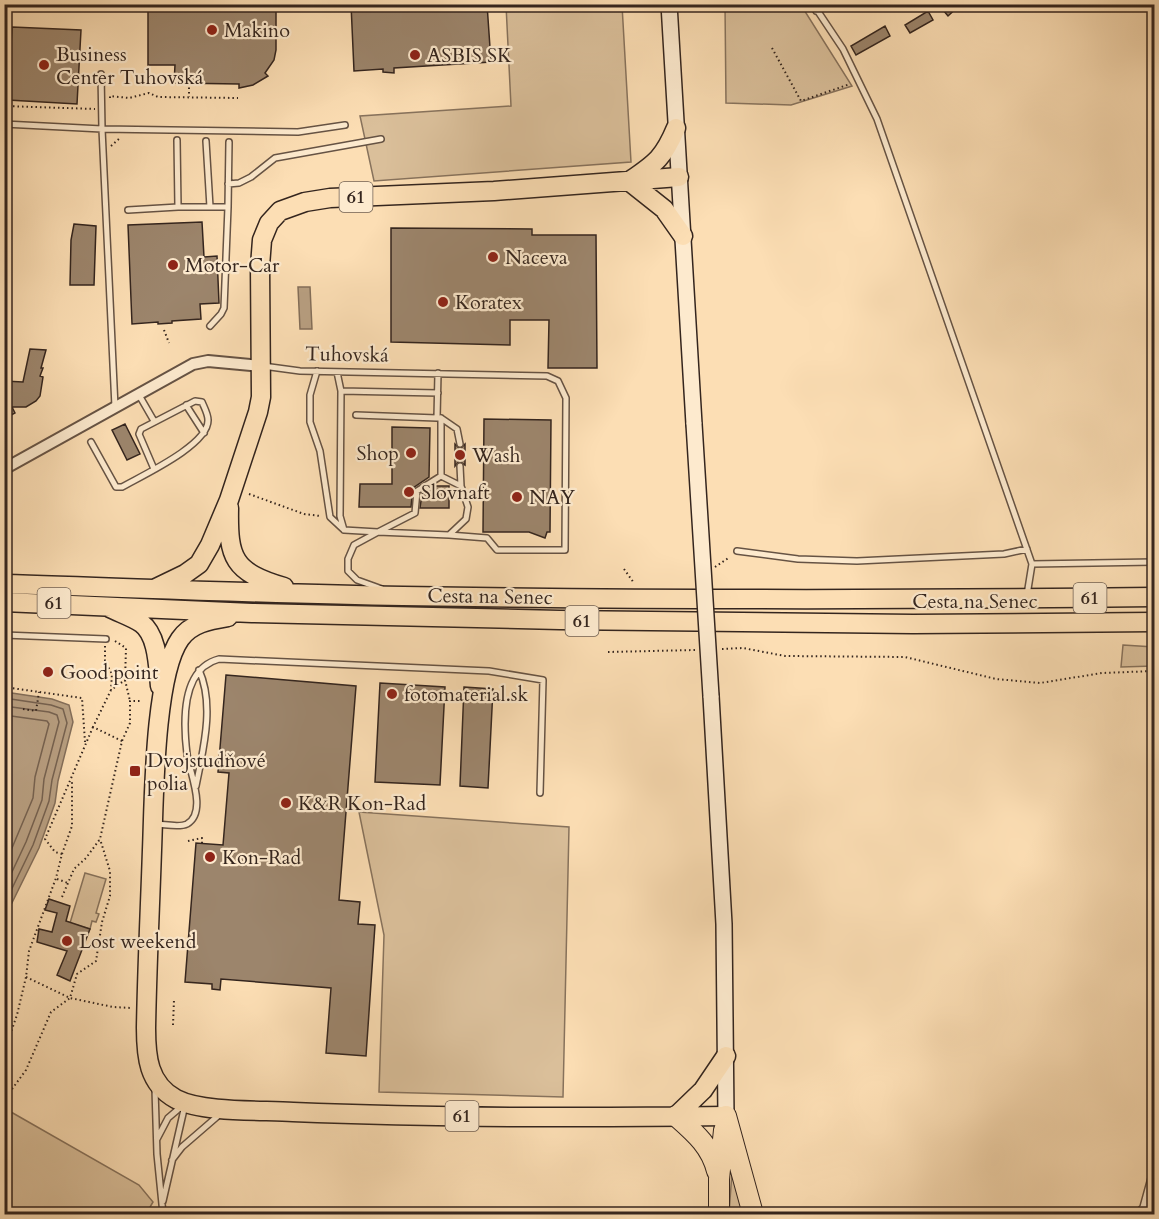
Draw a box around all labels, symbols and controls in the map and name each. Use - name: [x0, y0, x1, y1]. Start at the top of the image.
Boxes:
- place label: Makino: [224, 17, 290, 44]
- marker: Makino: [205, 23, 219, 37]
- place label: Business Center Tuhovská: [56, 41, 204, 91]
- place label: ASBIS SK: [427, 42, 512, 69]
- marker: ASBIS SK: [408, 48, 422, 62]
- marker: Business Center Tuhovská: [37, 58, 51, 72]
- road number: 61: [340, 182, 372, 212]
- place label: Naceva: [505, 244, 568, 271]
- marker: Naceva: [486, 250, 500, 264]
- place label: Motor-Car: [185, 252, 280, 279]
- marker: Motor-Car: [166, 258, 180, 272]
- place label: Koratex: [455, 289, 522, 316]
- marker: Koratex: [436, 295, 450, 309]
- street label: Tuhovská: [305, 340, 389, 369]
- place label: Shop: [357, 440, 399, 467]
- place label: Wash: [471, 442, 520, 469]
- marker: Shop: [404, 446, 418, 460]
- marker: Wash: [453, 448, 467, 462]
- place label: Slovnaft: [421, 479, 490, 506]
- place label: NAY: [529, 484, 575, 511]
- marker: Slovnaft: [402, 485, 416, 499]
- marker: NAY: [510, 490, 524, 504]
- street label: Cesta na Senec: [427, 582, 553, 611]
- road number: 61: [1074, 583, 1106, 613]
- road number: 61: [38, 588, 70, 618]
- street label: Cesta na Senec: [912, 588, 1038, 615]
- road number: 61: [566, 606, 598, 636]
- place label: Good point: [60, 659, 159, 686]
- marker: Good point: [41, 665, 55, 679]
- place label: fotomaterial.sk: [404, 681, 528, 708]
- marker: fotomaterial.sk: [385, 687, 399, 701]
- place label: Dvojstudňové polia: [147, 747, 266, 797]
- marker: Dvojstudňové polia: [128, 764, 142, 778]
- place label: K&R Kon-Rad: [298, 790, 426, 817]
- marker: K&R Kon-Rad: [279, 796, 293, 810]
- place label: Kon-Rad: [222, 844, 301, 871]
- marker: Kon-Rad: [203, 850, 217, 864]
- place label: Lost weekend: [79, 928, 197, 955]
- marker: Lost weekend: [60, 934, 74, 948]
- road number: 61: [446, 1101, 478, 1131]

